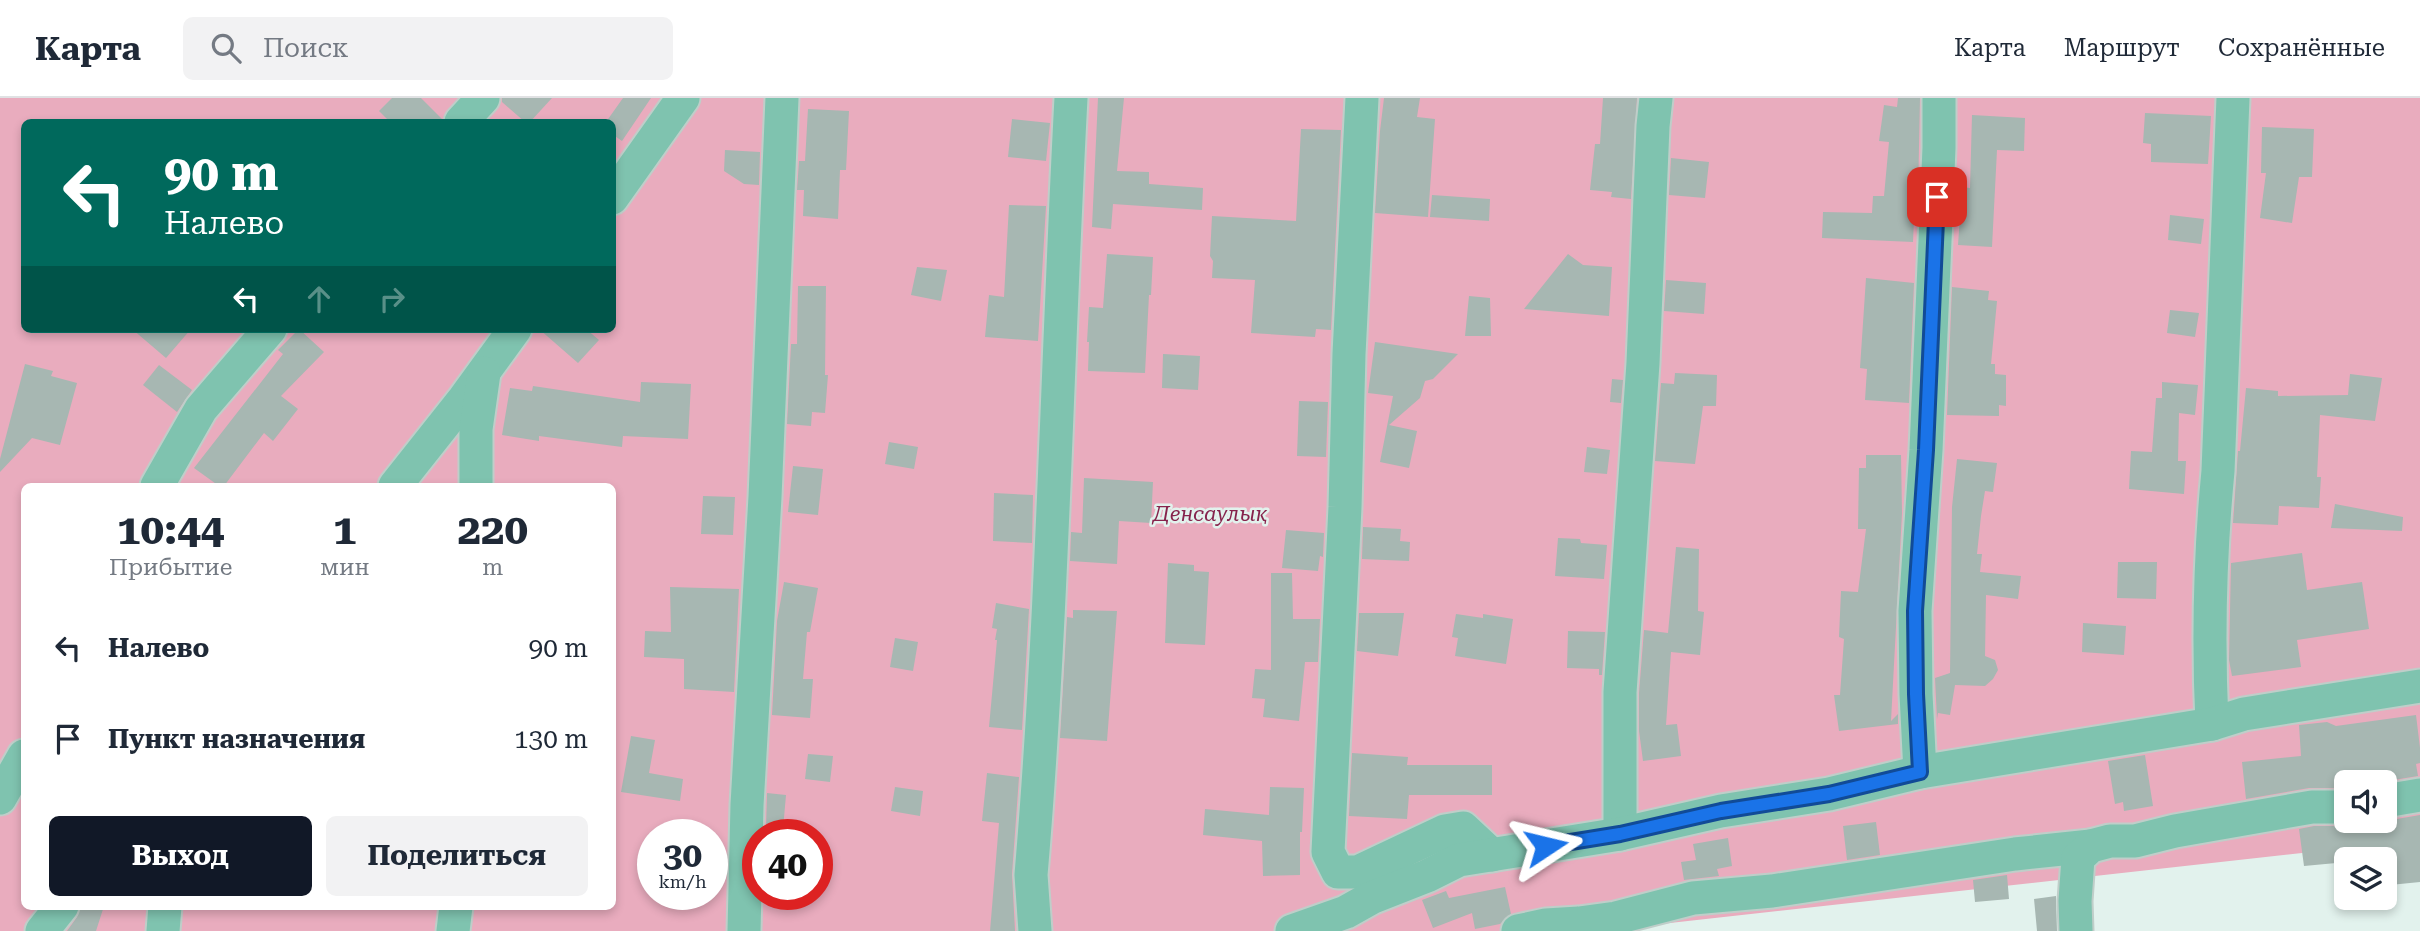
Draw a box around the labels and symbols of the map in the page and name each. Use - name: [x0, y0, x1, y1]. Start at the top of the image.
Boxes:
- pin: [1907, 167, 1967, 227]
- park label: Денсаулық: [1151, 502, 1268, 526]
- position arrow: [1509, 809, 1583, 883]
- speed limit sign: 40: [742, 819, 833, 910]

